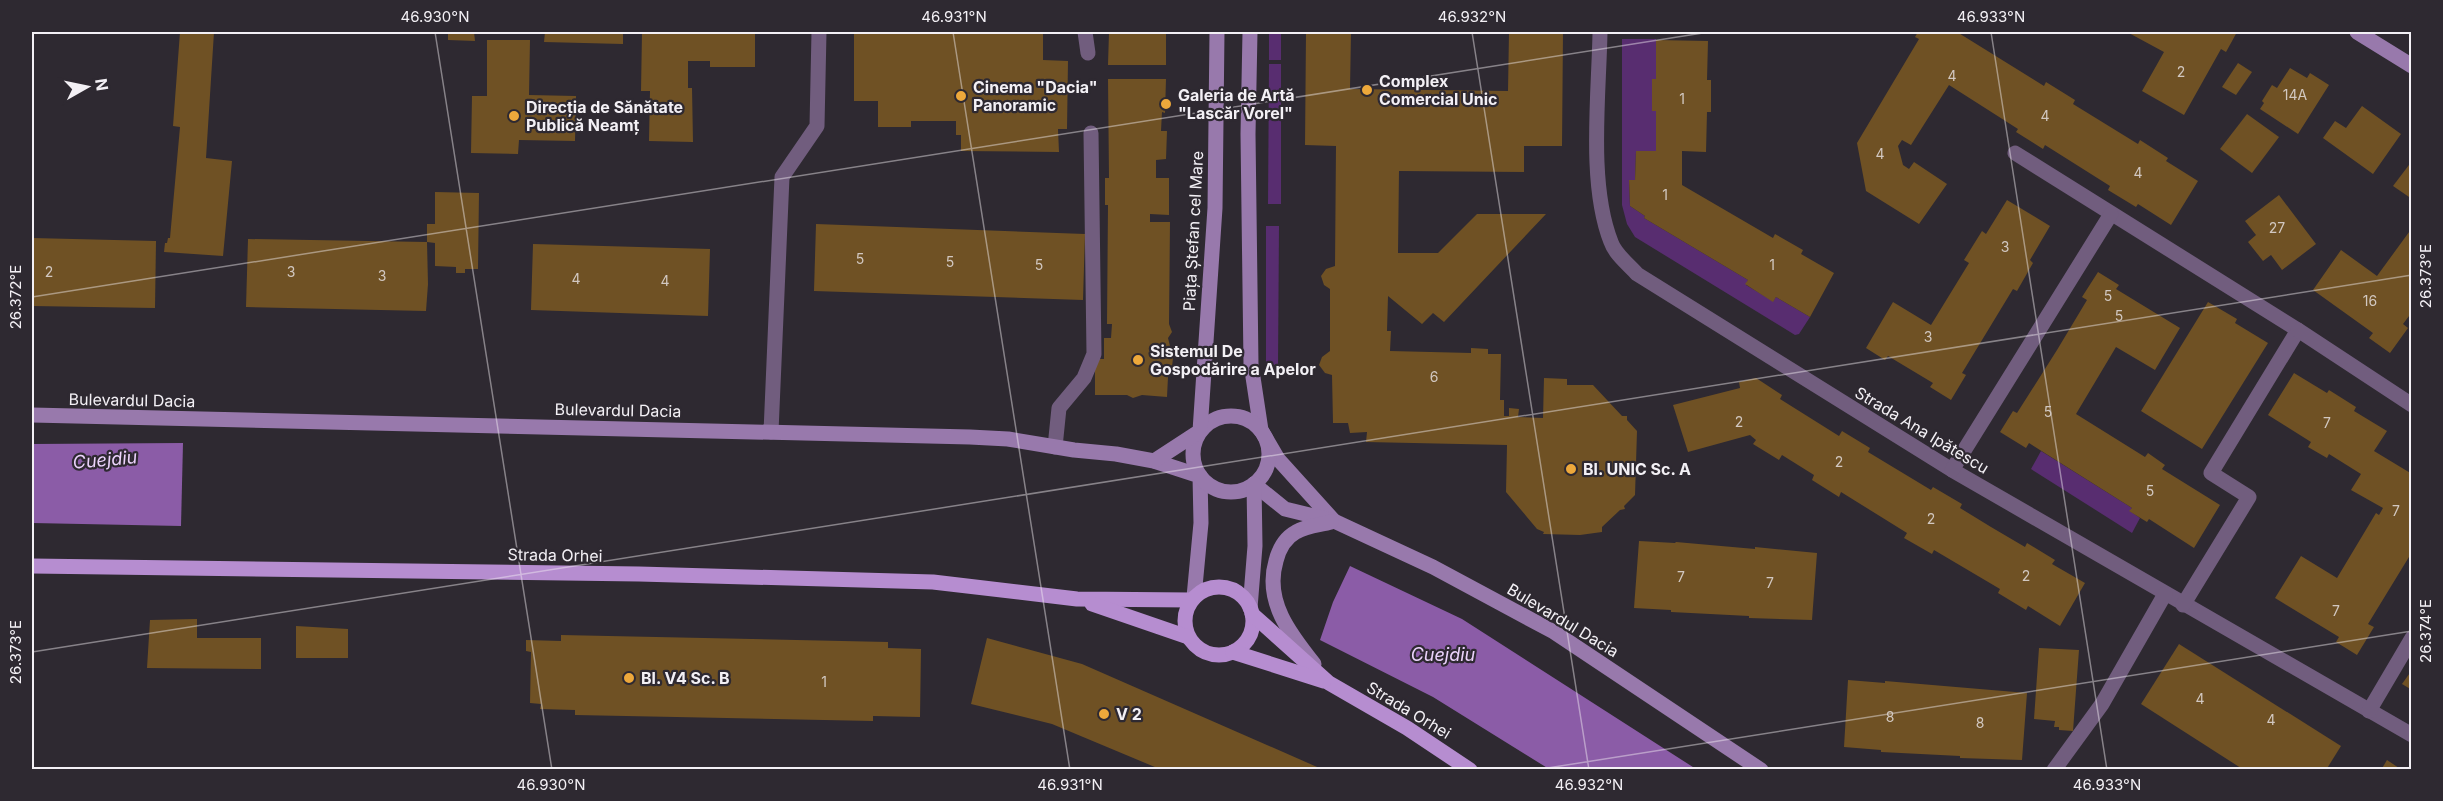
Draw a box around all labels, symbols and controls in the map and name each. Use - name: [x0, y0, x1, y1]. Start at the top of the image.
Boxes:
- text: 46.930°N: [401, 7, 469, 26]
- text: 46.931°N: [921, 7, 987, 26]
- text: 46.932°N: [1438, 7, 1506, 26]
- text: 46.933°N: [1957, 7, 2025, 26]
- north arrow: [57, 57, 117, 117]
- house number: 2: [2177, 63, 2185, 80]
- house number: 4: [1947, 67, 1957, 84]
- place label: Complex Comercial Unic: [1379, 71, 1498, 109]
- text: N: [91, 77, 113, 92]
- place label: Cinema "Dacia" Panoramic: [973, 77, 1098, 115]
- marker: Complex Comercial Unic: [1360, 83, 1374, 97]
- place label: Galeria de Artă "Lascăr Vorel": [1178, 85, 1295, 123]
- house number: 14A: [2283, 86, 2308, 103]
- marker: Cinema "Dacia" Panoramic: [954, 89, 968, 103]
- house number: 1: [1679, 90, 1685, 107]
- place label: Direcția de Sănătate Publică Neamț: [526, 97, 683, 135]
- marker: Galeria de Artă "Lascăr Vorel": [1159, 97, 1173, 111]
- house number: 4: [2040, 107, 2050, 124]
- marker: Direcția de Sănătate Publică Neamț: [507, 109, 521, 123]
- house number: 4: [1875, 145, 1885, 162]
- street label: Piața Ștefan cel Mare: [1179, 150, 1207, 312]
- house number: 4: [2133, 164, 2143, 181]
- house number: 1: [1662, 186, 1668, 203]
- house number: 27: [2269, 219, 2285, 236]
- house number: 3: [2001, 238, 2009, 255]
- text: 26.373°E: [2416, 244, 2435, 308]
- house number: 5: [856, 250, 864, 267]
- house number: 5: [946, 253, 954, 270]
- house number: 5: [1035, 256, 1043, 273]
- house number: 1: [1769, 256, 1775, 273]
- house number: 2: [45, 263, 53, 280]
- house number: 3: [287, 263, 295, 280]
- text: 26.372°E: [6, 265, 25, 329]
- house number: 3: [378, 267, 386, 284]
- house number: 4: [571, 270, 581, 287]
- house number: 4: [660, 272, 670, 289]
- house number: 5: [2104, 287, 2112, 304]
- house number: 16: [2363, 292, 2377, 309]
- house number: 5: [2115, 307, 2123, 324]
- house number: 3: [1924, 328, 1932, 345]
- place label: Sistemul De Gospodărire a Apelor: [1150, 341, 1316, 379]
- marker: Sistemul De Gospodărire a Apelor: [1131, 353, 1145, 367]
- house number: 6: [1430, 368, 1438, 385]
- street label: Strada Ana Ipătescu: [1852, 382, 1992, 478]
- street label: Bulevardul Dacia: [69, 389, 195, 411]
- street label: Bulevardul Dacia: [555, 399, 681, 421]
- house number: 5: [2044, 403, 2052, 420]
- house number: 2: [1735, 413, 1743, 430]
- house number: 7: [2323, 414, 2331, 431]
- water label: Cuejdiu: [72, 446, 138, 473]
- house number: 2: [1835, 453, 1843, 470]
- place label: Bl. UNIC Sc. A: [1583, 459, 1691, 479]
- marker: Bl. UNIC Sc. A: [1564, 462, 1578, 476]
- house number: 5: [2146, 482, 2154, 499]
- house number: 7: [2392, 502, 2400, 519]
- house number: 2: [1927, 510, 1935, 527]
- street label: Strada Orhei: [507, 544, 603, 566]
- house number: 2: [2022, 567, 2030, 584]
- house number: 7: [1677, 568, 1685, 585]
- house number: 7: [1766, 574, 1774, 591]
- street label: Bulevardul Dacia: [1504, 579, 1622, 661]
- text: 26.374°E: [2416, 599, 2435, 663]
- house number: 7: [2332, 602, 2340, 619]
- text: 26.373°E: [6, 620, 25, 684]
- water label: Cuejdiu: [1411, 644, 1476, 665]
- place label: Bl. V4 Sc. B: [641, 668, 730, 688]
- marker: Bl. V4 Sc. B: [622, 671, 636, 685]
- house number: 1: [821, 673, 827, 690]
- street label: Strada Orhei: [1363, 677, 1455, 743]
- house number: 4: [2195, 690, 2205, 707]
- place label: V 2: [1116, 704, 1142, 724]
- marker: V 2: [1097, 707, 1111, 721]
- house number: 8: [1886, 708, 1894, 725]
- house number: 4: [2266, 711, 2276, 728]
- house number: 8: [1976, 714, 1984, 731]
- text: 46.930°N: [517, 775, 585, 794]
- text: 46.931°N: [1037, 775, 1103, 794]
- text: 46.932°N: [1555, 775, 1623, 794]
- text: 46.933°N: [2073, 775, 2141, 794]

